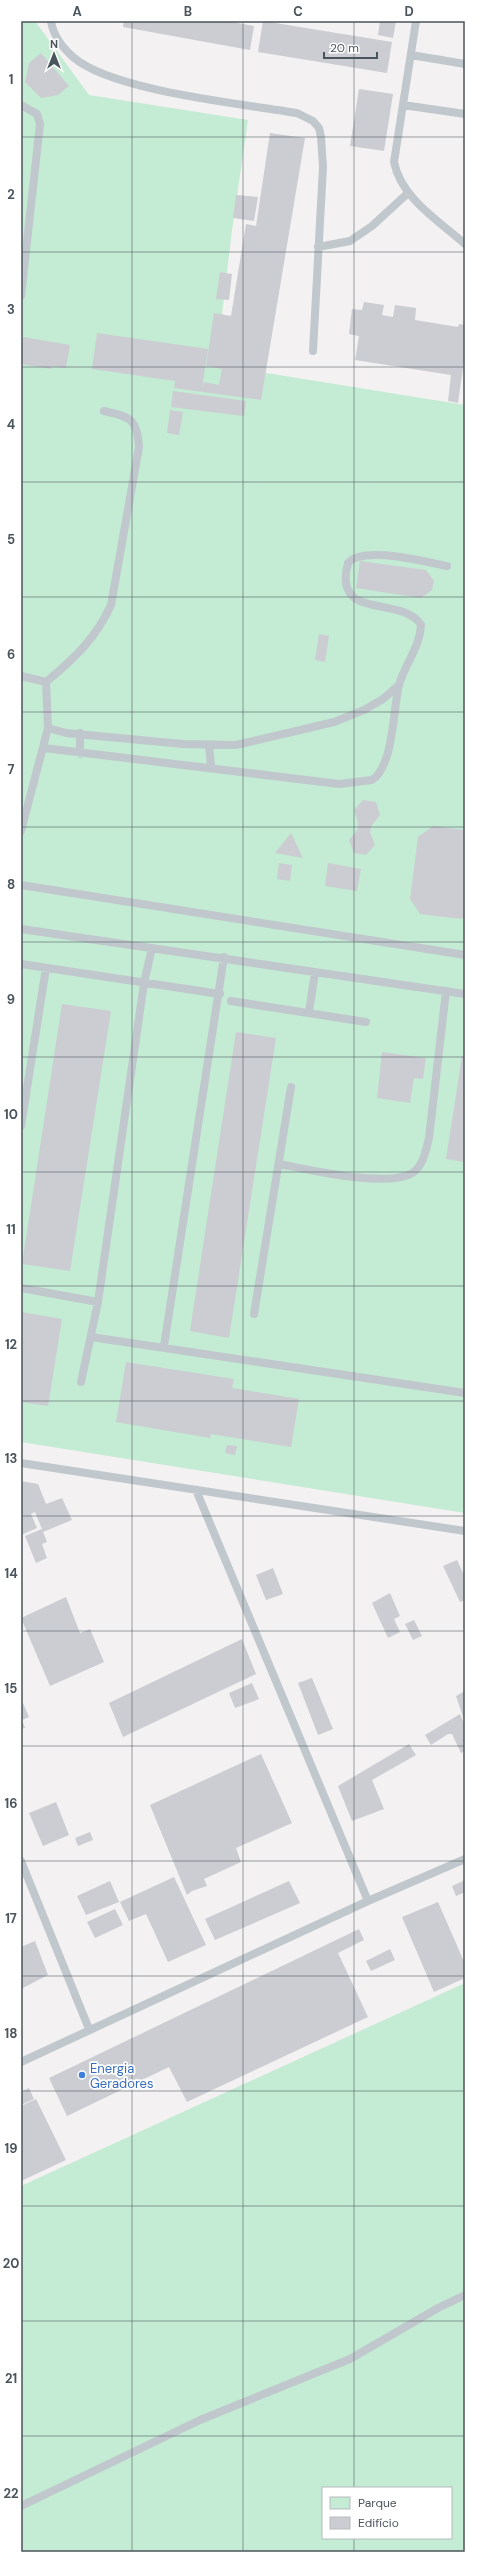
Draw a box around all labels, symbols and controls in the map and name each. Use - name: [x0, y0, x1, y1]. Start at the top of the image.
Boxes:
- text: A: [72, 3, 82, 20]
- text: B: [184, 3, 192, 20]
- text: C: [293, 3, 303, 20]
- text: D: [404, 3, 414, 20]
- north arrow: [34, 34, 74, 74]
- scale bar: [324, 34, 377, 60]
- text: N: [50, 37, 58, 51]
- text: 20 m: [330, 40, 359, 56]
- text: 1: [9, 71, 13, 88]
- text: 2: [7, 186, 15, 203]
- text: 3: [7, 301, 15, 318]
- text: 4: [7, 416, 15, 433]
- text: 5: [7, 531, 15, 548]
- text: 6: [7, 646, 15, 663]
- text: 7: [8, 761, 15, 778]
- text: 8: [7, 876, 15, 893]
- text: 9: [7, 991, 15, 1008]
- text: 10: [4, 1106, 18, 1123]
- text: 11: [6, 1221, 16, 1238]
- text: 12: [5, 1336, 17, 1353]
- text: 13: [5, 1450, 17, 1467]
- text: 14: [4, 1565, 18, 1582]
- text: 15: [5, 1680, 17, 1697]
- text: 16: [5, 1795, 17, 1812]
- text: 17: [5, 1910, 17, 1927]
- text: 18: [5, 2025, 17, 2042]
- place label: Energia Geradores: [90, 2060, 153, 2092]
- marker: Energia Geradores: [77, 2070, 87, 2080]
- text: 19: [5, 2140, 18, 2157]
- text: 20: [3, 2255, 19, 2272]
- text: 21: [5, 2370, 17, 2387]
- text: 22: [3, 2485, 19, 2502]
- legend: [322, 2487, 452, 2539]
- text: Parque: [358, 2495, 397, 2511]
- text: Edifício: [358, 2515, 399, 2531]

